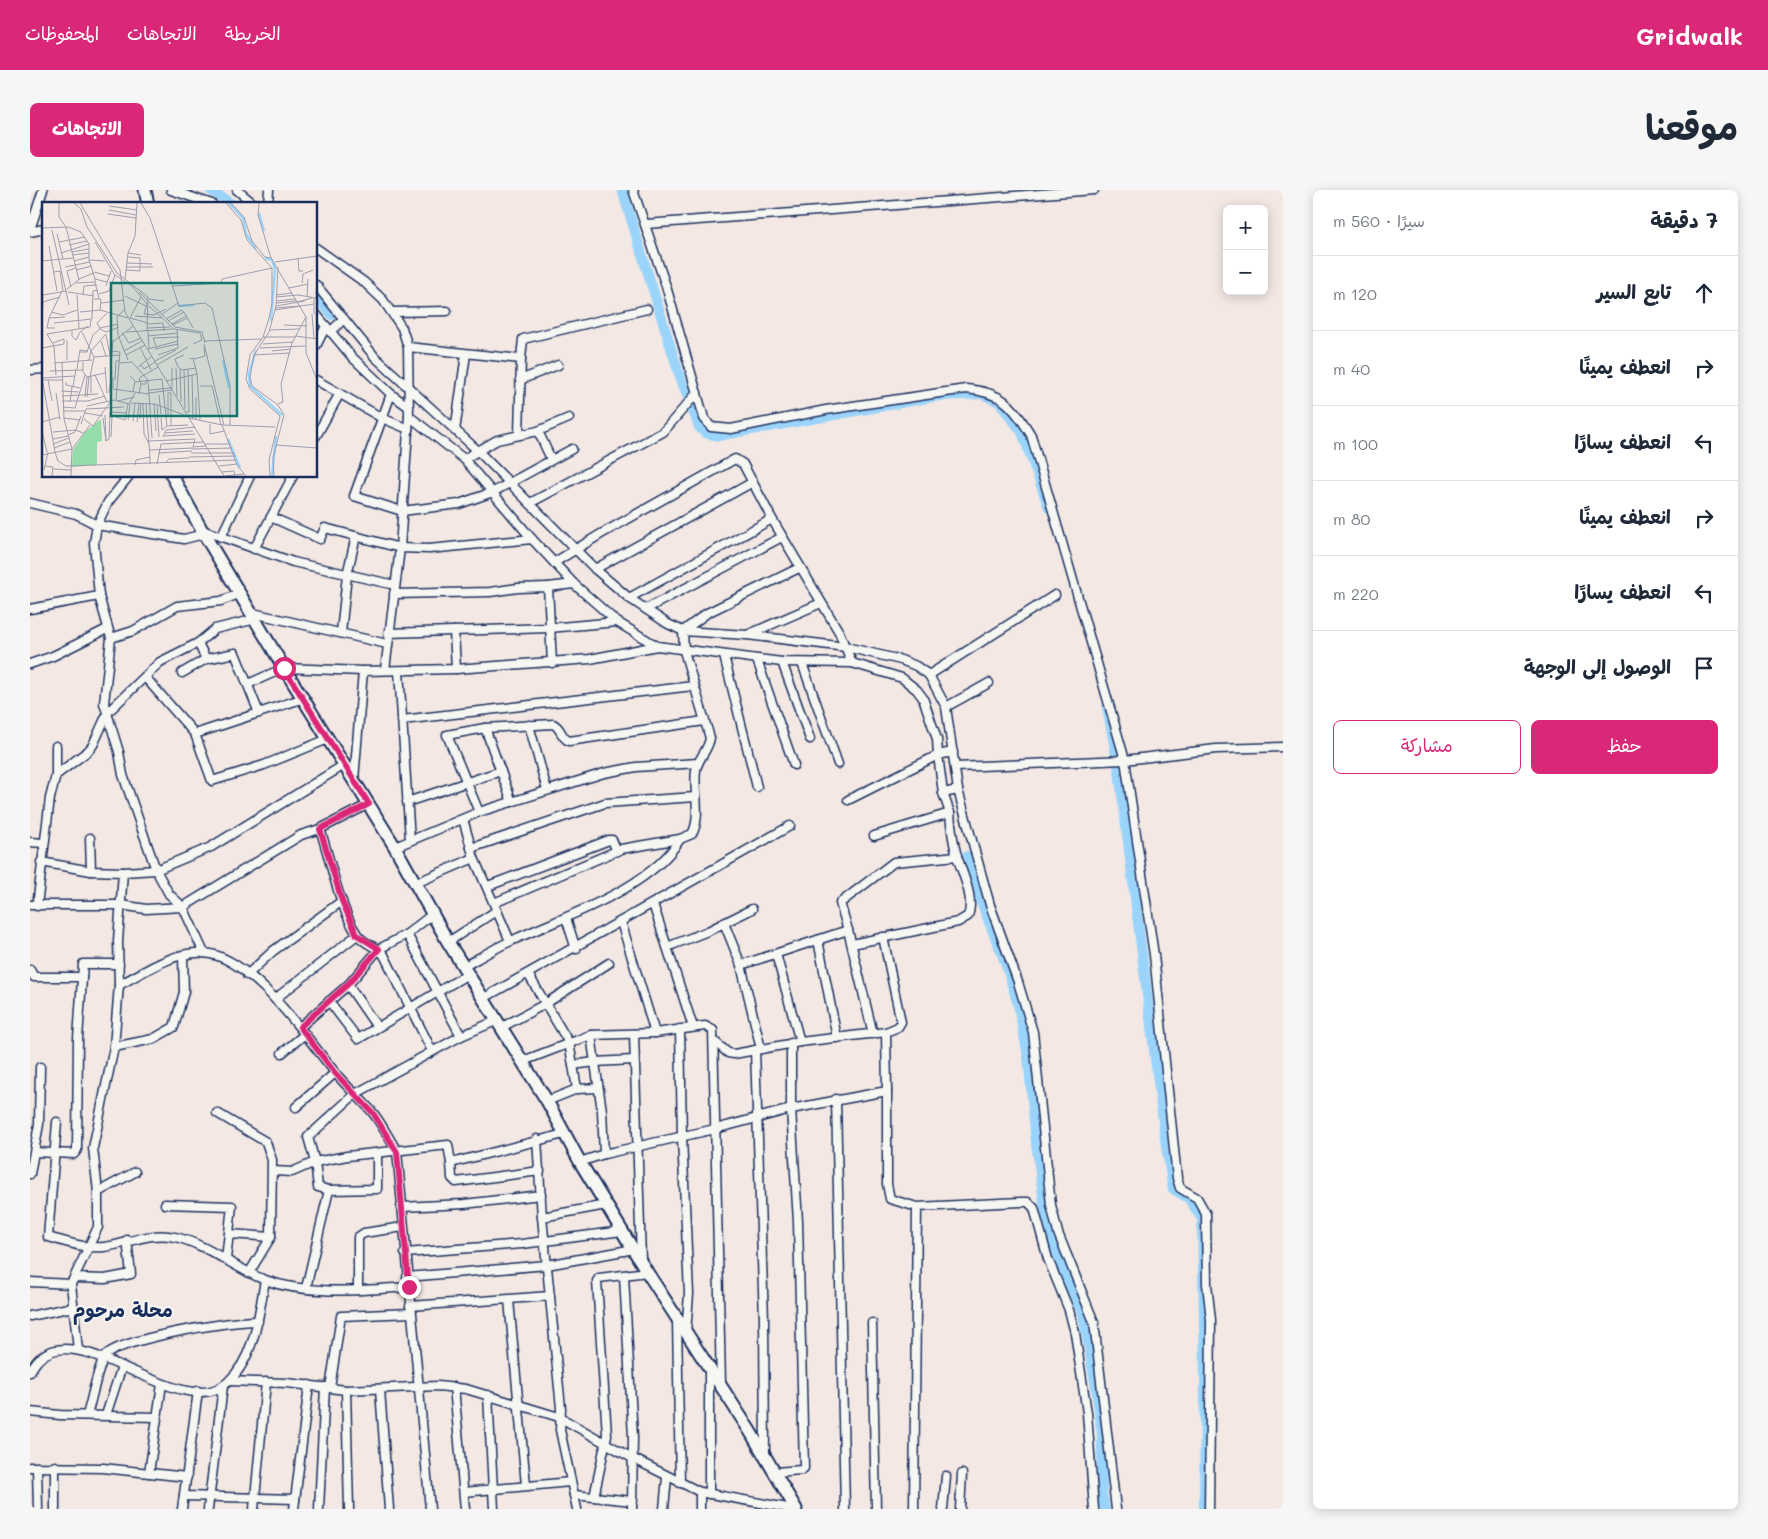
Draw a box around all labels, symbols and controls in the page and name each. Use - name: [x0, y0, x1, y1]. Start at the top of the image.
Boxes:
- text: Gridwalk: [1636, 20, 1743, 51]
- text: المحفوظات: [25, 21, 99, 45]
- text: الاتجاهات: [127, 21, 197, 45]
- text: الخريطة: [225, 21, 281, 45]
- button: الاتجاهات: [30, 103, 144, 157]
- text: موقعنا: [1645, 103, 1738, 149]
- inset map: [42, 202, 318, 478]
- map controls: [1223, 205, 1268, 295]
- button: +: [1223, 205, 1268, 250]
- text: 7 دقيقة: [1650, 206, 1718, 233]
- text: سيرًا · 560 m: [1333, 210, 1425, 231]
- button: −: [1223, 250, 1268, 295]
- text: تابع السير: [1596, 279, 1671, 304]
- icon: ahead: [1690, 279, 1718, 307]
- text: 120 m: [1333, 283, 1377, 304]
- text: انعطف يمينًا: [1579, 354, 1671, 379]
- icon: right: [1690, 354, 1718, 382]
- text: 40 m: [1333, 358, 1370, 379]
- text: انعطف يسارًا: [1574, 429, 1671, 454]
- icon: left: [1690, 429, 1718, 457]
- text: 100 m: [1333, 433, 1378, 454]
- text: انعطف يمينًا: [1579, 504, 1671, 529]
- icon: right: [1690, 504, 1718, 532]
- text: 80 m: [1333, 508, 1370, 529]
- text: انعطف يسارًا: [1574, 579, 1671, 604]
- icon: left: [1690, 579, 1718, 607]
- text: 220 m: [1333, 583, 1379, 604]
- text: الوصول إلى الوجهة: [1524, 654, 1671, 679]
- icon: arrive: [1690, 654, 1718, 682]
- route start: [273, 657, 296, 680]
- button: مشاركة: [1333, 720, 1521, 774]
- button: حفظ: [1531, 720, 1718, 774]
- route end: [398, 1276, 421, 1299]
- district label: محلة مرحوم: [73, 1297, 173, 1325]

